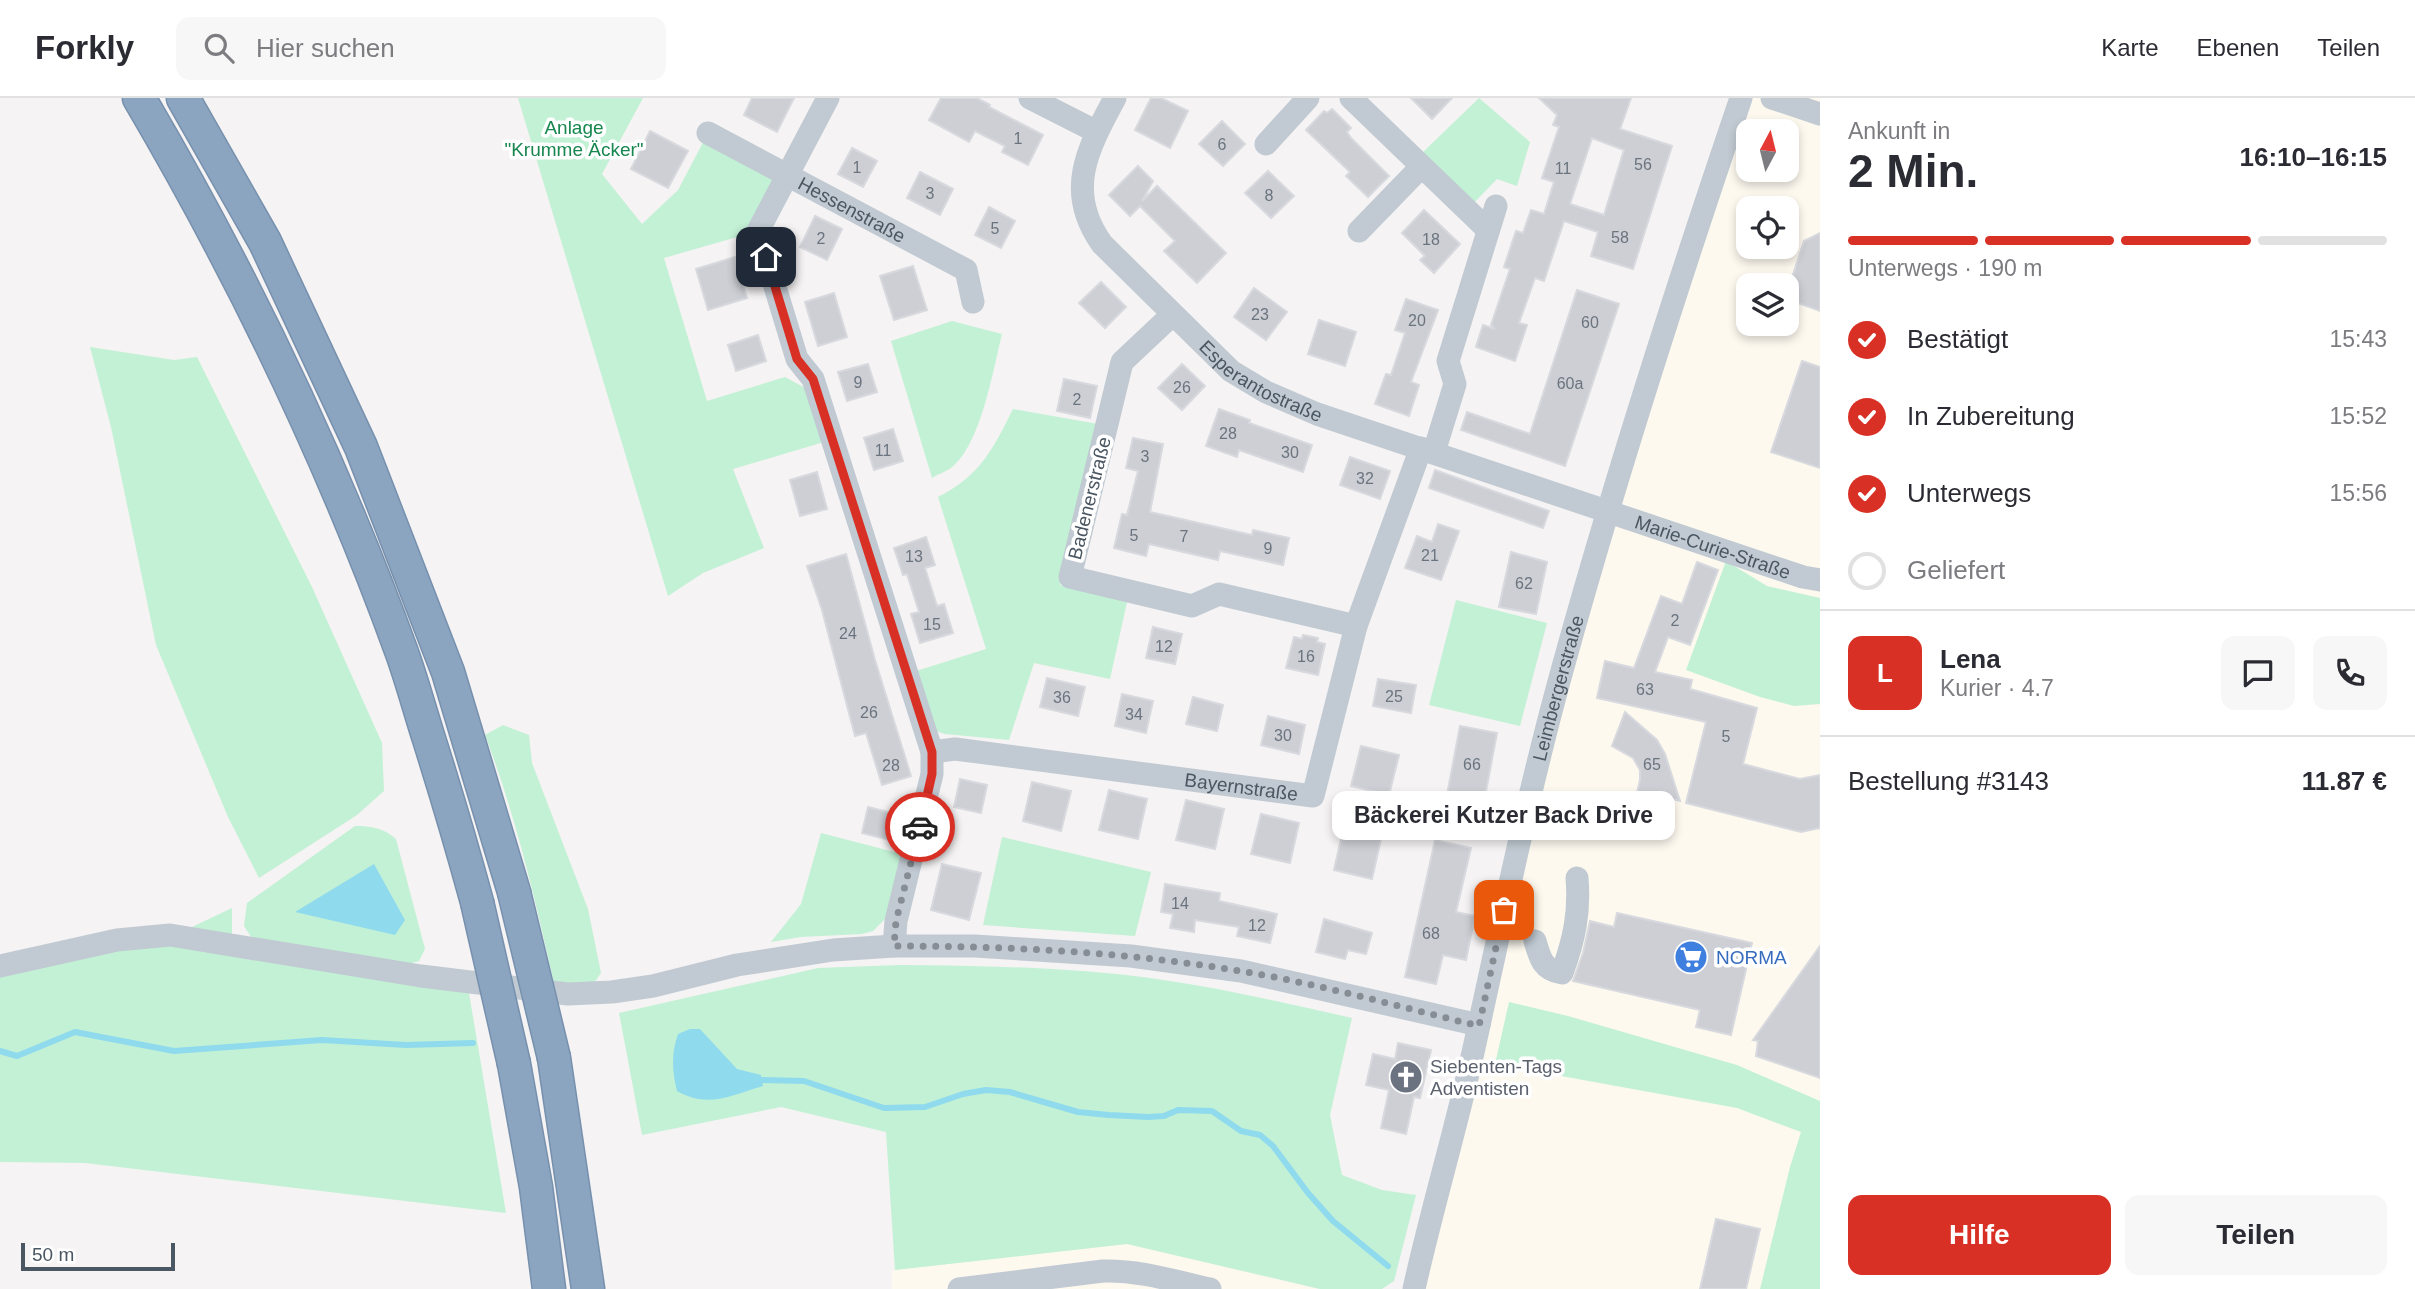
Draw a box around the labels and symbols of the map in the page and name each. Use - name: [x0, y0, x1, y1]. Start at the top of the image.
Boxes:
- park label: Anlage "Krumme Äcker": [504, 117, 644, 160]
- north arrow: [1736, 119, 1799, 182]
- house number: 1: [1014, 130, 1023, 147]
- house number: 6: [1218, 136, 1227, 153]
- house number: 56: [1634, 156, 1652, 173]
- house number: 1: [853, 159, 862, 176]
- house number: 11: [1555, 160, 1571, 177]
- street label: Hessenstraße: [795, 173, 909, 247]
- house number: 3: [926, 185, 935, 202]
- house number: 8: [1265, 187, 1274, 204]
- house number: 5: [991, 220, 1000, 237]
- pin: [736, 227, 796, 287]
- house number: 58: [1611, 229, 1629, 246]
- house number: 2: [817, 230, 826, 247]
- house number: 18: [1422, 231, 1440, 248]
- house number: 23: [1251, 306, 1269, 323]
- house number: 20: [1408, 312, 1426, 329]
- house number: 60: [1581, 314, 1599, 331]
- street label: Esperantostraße: [1195, 336, 1325, 426]
- house number: 9: [854, 374, 863, 391]
- house number: 60a: [1557, 375, 1583, 392]
- house number: 26: [1173, 379, 1191, 396]
- house number: 2: [1073, 391, 1082, 408]
- house number: 28: [1219, 425, 1237, 442]
- street label: Badenerstraße: [1064, 435, 1115, 562]
- house number: 11: [875, 442, 891, 459]
- house number: 30: [1281, 444, 1299, 461]
- house number: 3: [1141, 448, 1150, 465]
- house number: 32: [1356, 470, 1374, 487]
- street label: Marie-Curie-Straße: [1632, 511, 1793, 583]
- house number: 5: [1130, 527, 1139, 544]
- house number: 7: [1180, 528, 1189, 545]
- house number: 9: [1264, 540, 1273, 557]
- house number: 21: [1421, 547, 1439, 564]
- house number: 13: [905, 548, 923, 565]
- house number: 62: [1515, 575, 1533, 592]
- house number: 2: [1671, 612, 1680, 629]
- street label: Leimbergerstraße: [1529, 613, 1588, 763]
- house number: 15: [923, 616, 941, 633]
- house number: 24: [839, 625, 857, 642]
- house number: 12: [1155, 638, 1173, 655]
- house number: 16: [1297, 648, 1315, 665]
- house number: 63: [1636, 681, 1654, 698]
- house number: 25: [1385, 688, 1403, 705]
- house number: 36: [1053, 689, 1071, 706]
- house number: 26: [860, 704, 878, 721]
- house number: 34: [1125, 706, 1143, 723]
- house number: 30: [1274, 727, 1292, 744]
- house number: 5: [1722, 728, 1731, 745]
- house number: 66: [1463, 756, 1481, 773]
- house number: 65: [1643, 756, 1661, 773]
- house number: 28: [882, 757, 900, 774]
- street label: Bayernstraße: [1183, 769, 1299, 805]
- callout: Bäckerei Kutzer Back Drive: [1332, 791, 1676, 840]
- courier: [885, 792, 955, 862]
- pin: [1474, 880, 1534, 940]
- house number: 14: [1171, 895, 1189, 912]
- house number: 12: [1248, 917, 1266, 934]
- house number: 68: [1422, 925, 1440, 942]
- supermarket icon: NORMA: [1672, 938, 1710, 976]
- place label: NORMA: [1716, 947, 1787, 968]
- place label: Siebenten-Tags Adventisten: [1430, 1056, 1562, 1099]
- church icon: Siebenten-Tags Adventisten: [1387, 1058, 1425, 1096]
- scale bar: [21, 1240, 175, 1272]

